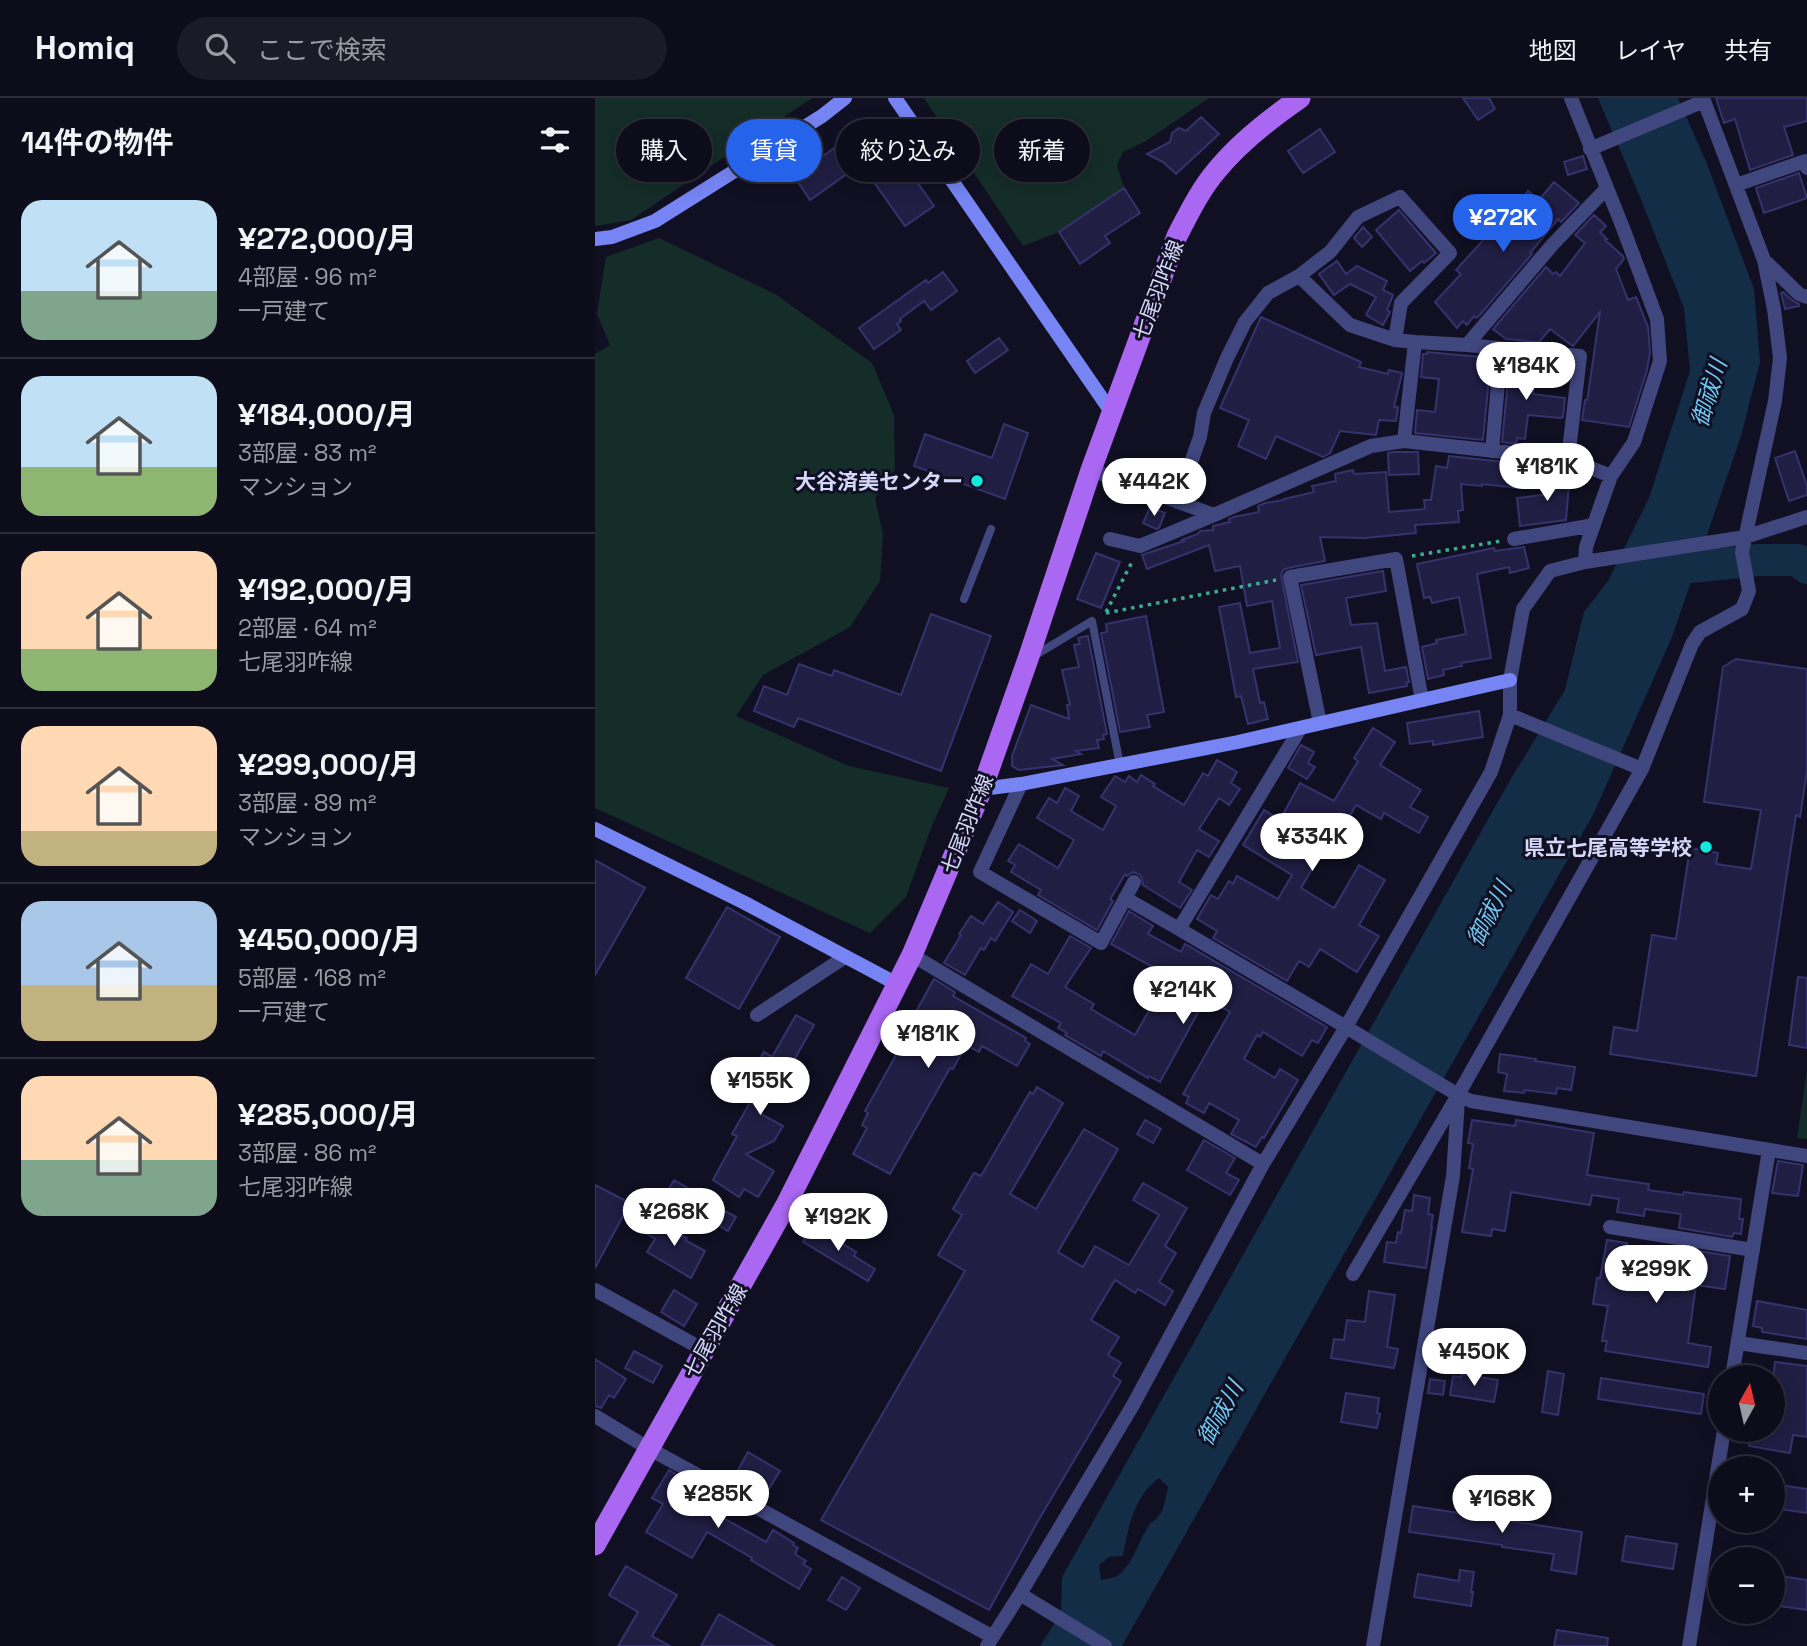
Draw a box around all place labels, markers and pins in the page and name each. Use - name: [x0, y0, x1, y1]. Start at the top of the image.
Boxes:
- pin: ¥272K: [1454, 194, 1552, 254]
- pin: ¥184K: [1477, 342, 1575, 402]
- pin: ¥181K: [1498, 444, 1596, 503]
- pin: ¥442K: [1105, 458, 1203, 518]
- place label: 大谷済美センター: [795, 468, 963, 495]
- marker: 大谷済美センター: [969, 473, 985, 489]
- pin: ¥334K: [1263, 814, 1361, 873]
- place label: 県立七尾高等学校: [1524, 834, 1692, 861]
- marker: 県立七尾高等学校: [1698, 839, 1714, 855]
- pin: ¥214K: [1134, 967, 1232, 1026]
- pin: ¥181K: [879, 1010, 977, 1070]
- pin: ¥155K: [711, 1058, 809, 1117]
- pin: ¥268K: [625, 1188, 723, 1248]
- pin: ¥192K: [789, 1194, 887, 1253]
- pin: ¥299K: [1607, 1246, 1705, 1305]
- pin: ¥450K: [1425, 1328, 1523, 1388]
- pin: ¥285K: [669, 1470, 767, 1530]
- pin: ¥168K: [1453, 1476, 1551, 1535]

